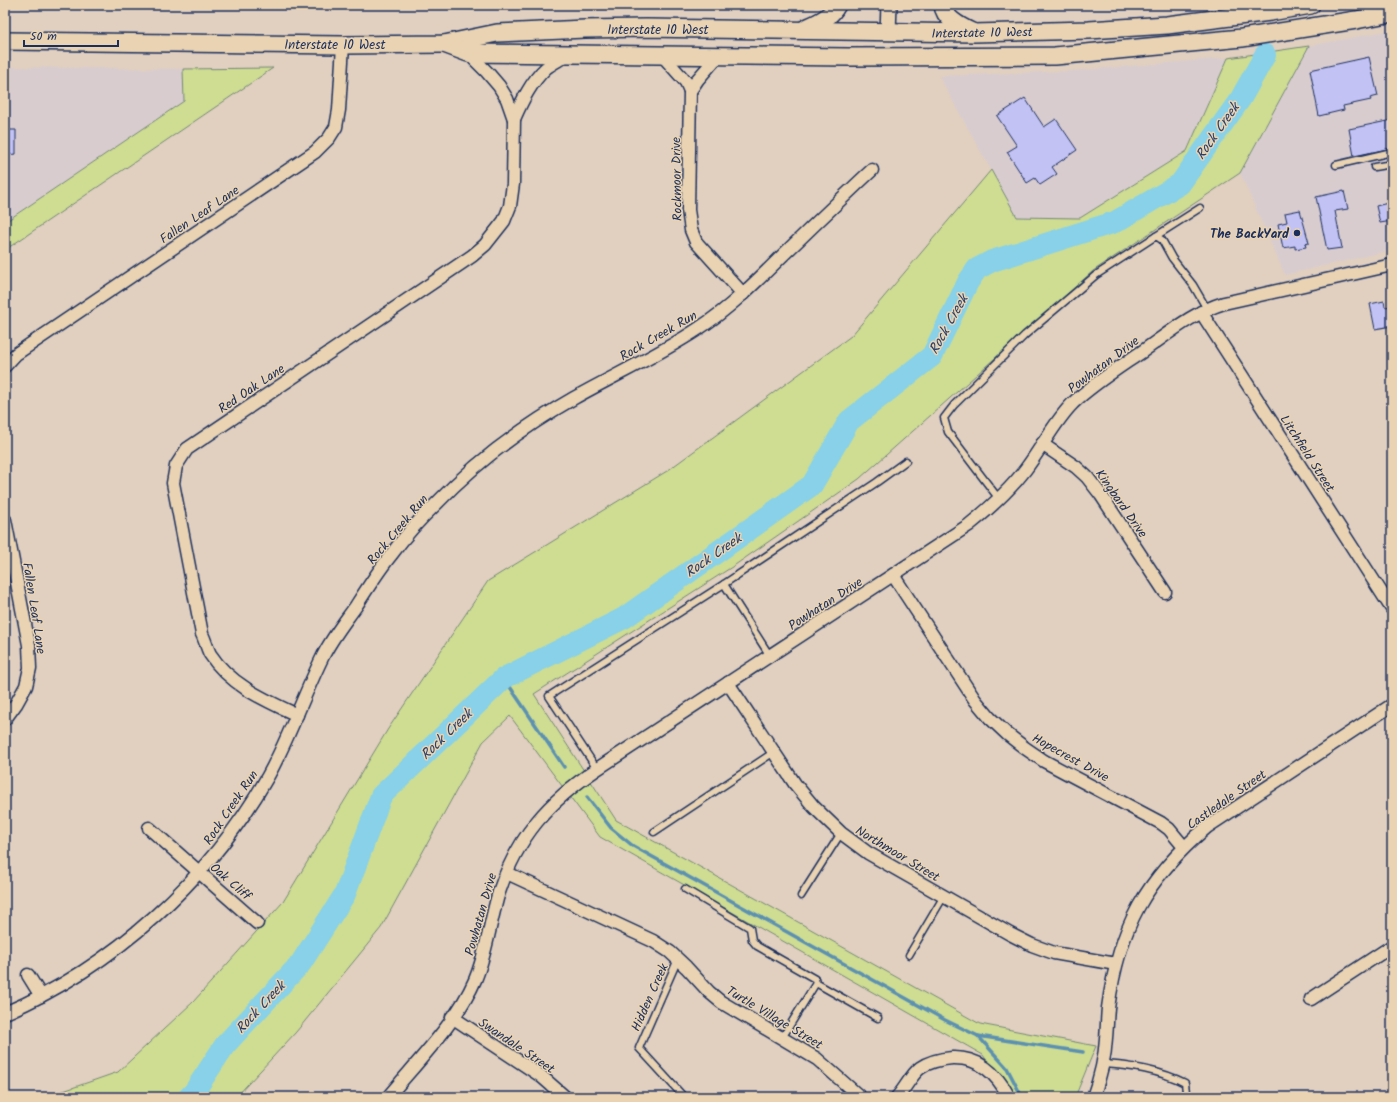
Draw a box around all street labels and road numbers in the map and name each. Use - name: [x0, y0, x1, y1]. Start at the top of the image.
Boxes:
- street label: Interstate 10 West: [607, 20, 710, 41]
- street label: Interstate 10 West: [931, 22, 1034, 45]
- street label: Interstate 10 West: [284, 35, 387, 56]
- street label: Rockmoor Drive: [666, 137, 689, 221]
- street label: Fallen Leaf Lane: [156, 181, 244, 250]
- street label: Rock Creek Run: [616, 306, 701, 367]
- street label: Powhatan Drive: [1064, 331, 1144, 399]
- street label: Red Oak Lane: [214, 359, 290, 419]
- street label: Litchfield Street: [1274, 411, 1340, 497]
- street label: Kingbard Drive: [1089, 465, 1152, 543]
- street label: Rock Creek Run: [362, 490, 434, 570]
- street label: Fallen Leaf Lane: [16, 561, 51, 656]
- street label: Powhatan Drive: [784, 572, 867, 636]
- street label: Hopecrest Drive: [1028, 728, 1113, 788]
- street label: Castledale Street: [1183, 764, 1272, 836]
- street label: Rock Creek Run: [198, 766, 264, 850]
- street label: Northmoor Street: [851, 821, 944, 888]
- street label: Oak Cliff: [205, 858, 256, 907]
- street label: Powhatan Drive: [460, 870, 503, 958]
- street label: Hidden Creek: [626, 959, 675, 1035]
- street label: Turtle Village Street: [722, 981, 827, 1056]
- street label: Swandale Street: [474, 1013, 560, 1080]

